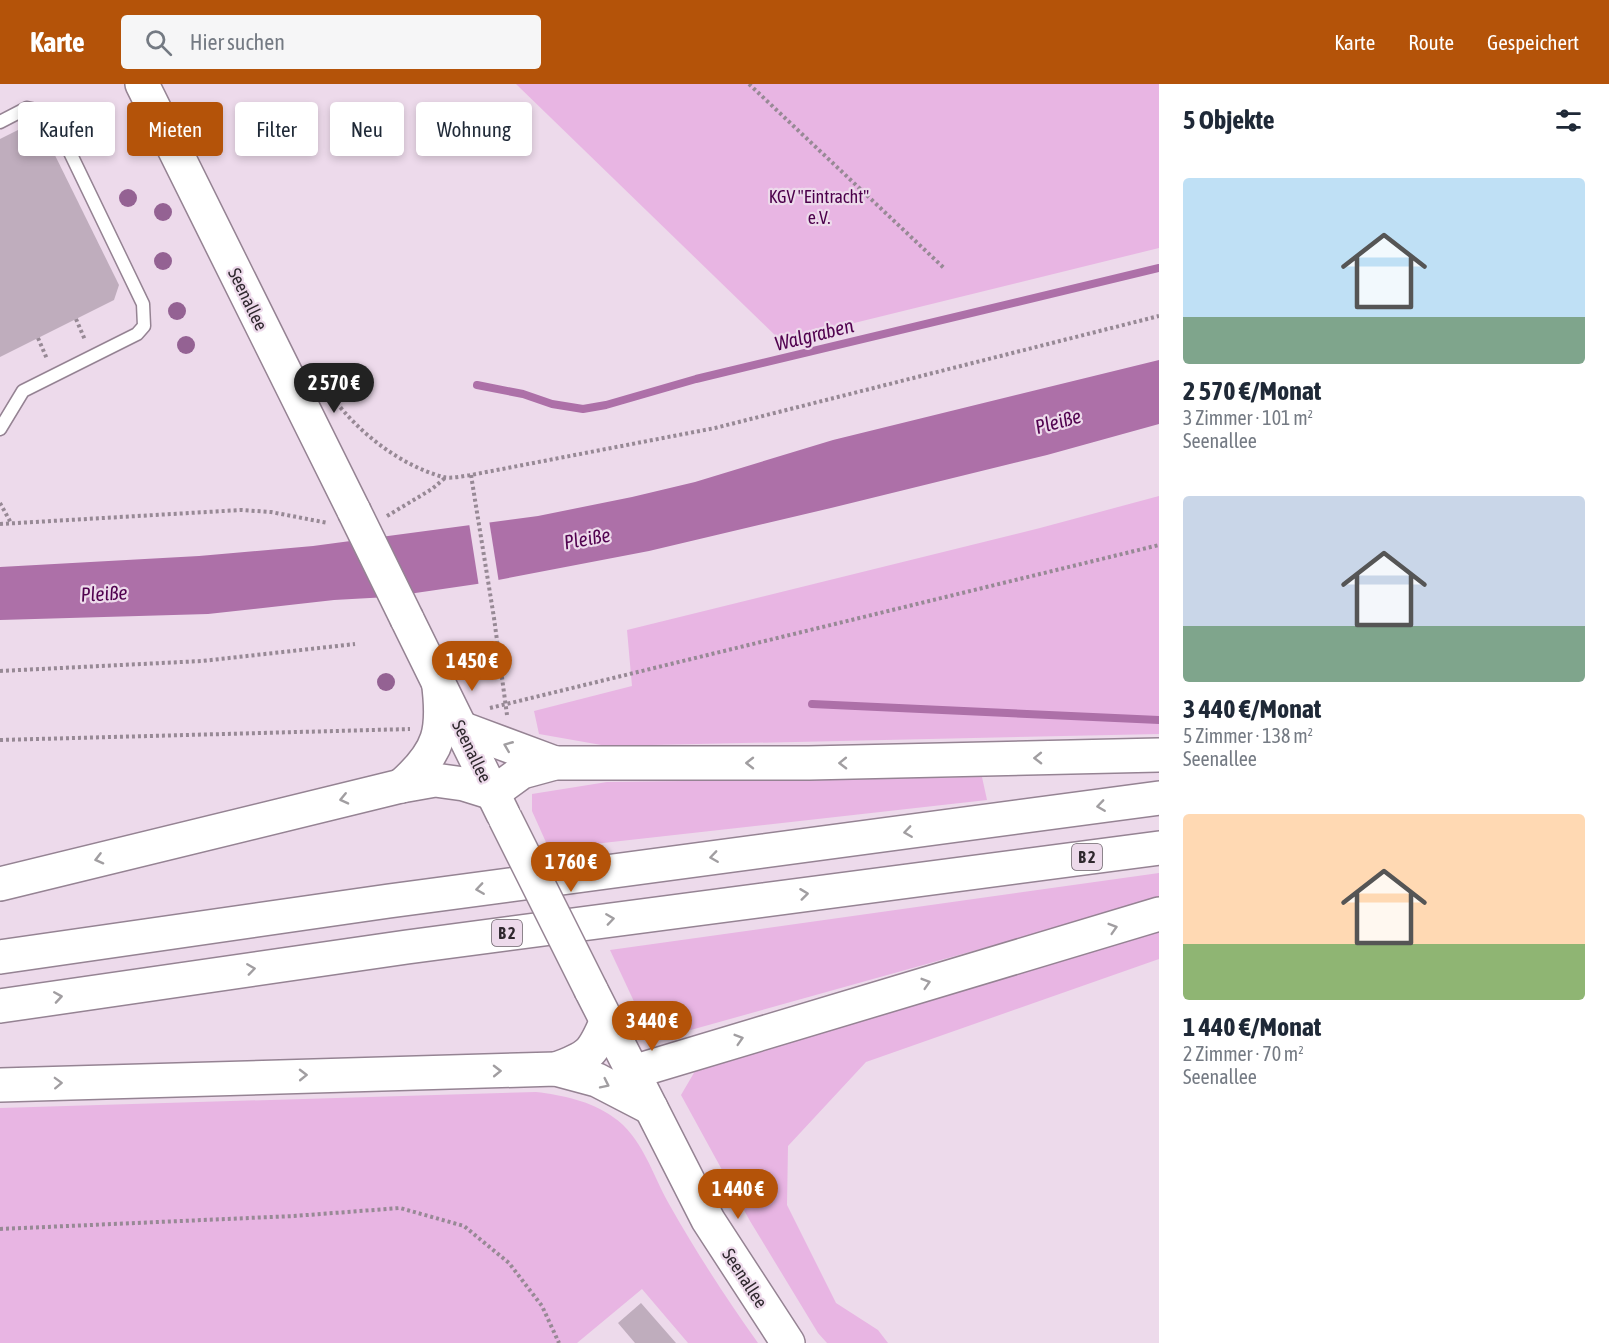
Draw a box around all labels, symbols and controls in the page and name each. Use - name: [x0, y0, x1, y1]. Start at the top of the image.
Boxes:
- search box: [121, 15, 541, 69]
- text: Karte: [30, 26, 85, 58]
- icon: search: [142, 26, 175, 59]
- text: Hier suchen: [190, 29, 285, 55]
- text: Karte: [1334, 30, 1375, 54]
- text: Route: [1408, 30, 1454, 54]
- text: Gespeichert: [1487, 30, 1579, 54]
- chip: Kaufen: [18, 102, 115, 156]
- chip: Mieten: [127, 102, 223, 156]
- chip: Filter: [235, 102, 318, 156]
- chip: Neu: [330, 102, 404, 156]
- chip: Wohnung: [416, 102, 532, 156]
- icon: filters: [1552, 104, 1585, 137]
- text: 5 Objekte: [1183, 105, 1275, 135]
- park label: KGV "Eintracht" e.V.: [769, 186, 869, 228]
- icon: home: [1330, 217, 1438, 325]
- street label: Seenallee: [224, 264, 272, 334]
- water label: Walgraben: [772, 313, 856, 355]
- pin: 2 570 €: [279, 363, 389, 414]
- text: 2 570 €: [308, 371, 360, 394]
- text: 2 570 €/Monat: [1183, 376, 1321, 406]
- water label: Pleiße: [1032, 404, 1084, 438]
- text: 3 Zimmer · 101 m²: [1183, 406, 1313, 429]
- text: Seenallee: [1183, 429, 1257, 452]
- water label: Pleiße: [562, 523, 612, 553]
- icon: home: [1330, 535, 1438, 643]
- water label: Pleiße: [80, 580, 128, 606]
- pin: 1 450 €: [417, 641, 527, 692]
- text: 1 450 €: [446, 649, 498, 672]
- text: 3 440 €/Monat: [1183, 694, 1321, 724]
- street label: Seenallee: [448, 716, 496, 786]
- text: 5 Zimmer · 138 m²: [1183, 724, 1313, 747]
- one-way arrow: [503, 741, 514, 753]
- text: Seenallee: [1183, 747, 1257, 770]
- one-way arrow: [1033, 752, 1042, 764]
- one-way arrow: [838, 756, 847, 769]
- one-way arrow: [746, 757, 755, 769]
- one-way arrow: [339, 792, 349, 805]
- one-way arrow: [1096, 799, 1106, 812]
- one-way arrow: [903, 825, 912, 837]
- pin: 1 760 €: [516, 842, 626, 893]
- road number: B 2: [1072, 844, 1102, 870]
- text: 1 760 €: [545, 850, 597, 873]
- one-way arrow: [710, 851, 719, 863]
- one-way arrow: [94, 852, 104, 864]
- icon: home: [1330, 853, 1438, 961]
- one-way arrow: [475, 882, 484, 895]
- one-way arrow: [799, 888, 808, 900]
- one-way arrow: [606, 913, 615, 926]
- road number: B 2: [492, 920, 522, 946]
- one-way arrow: [1107, 923, 1118, 935]
- one-way arrow: [246, 963, 255, 975]
- one-way arrow: [920, 978, 931, 990]
- one-way arrow: [53, 992, 62, 1004]
- pin: 3 440 €: [597, 1001, 707, 1052]
- text: 3 440 €: [626, 1009, 678, 1032]
- text: 1 440 €/Monat: [1183, 1012, 1321, 1042]
- one-way arrow: [733, 1034, 744, 1046]
- text: 2 Zimmer · 70 m²: [1183, 1042, 1304, 1065]
- one-way arrow: [493, 1064, 502, 1077]
- text: Seenallee: [1183, 1065, 1257, 1088]
- one-way arrow: [298, 1069, 307, 1082]
- one-way arrow: [54, 1076, 63, 1089]
- one-way arrow: [599, 1077, 610, 1089]
- pin: 1 440 €: [683, 1169, 793, 1220]
- text: 1 440 €: [712, 1177, 764, 1200]
- street label: Seenallee: [718, 1244, 772, 1312]

